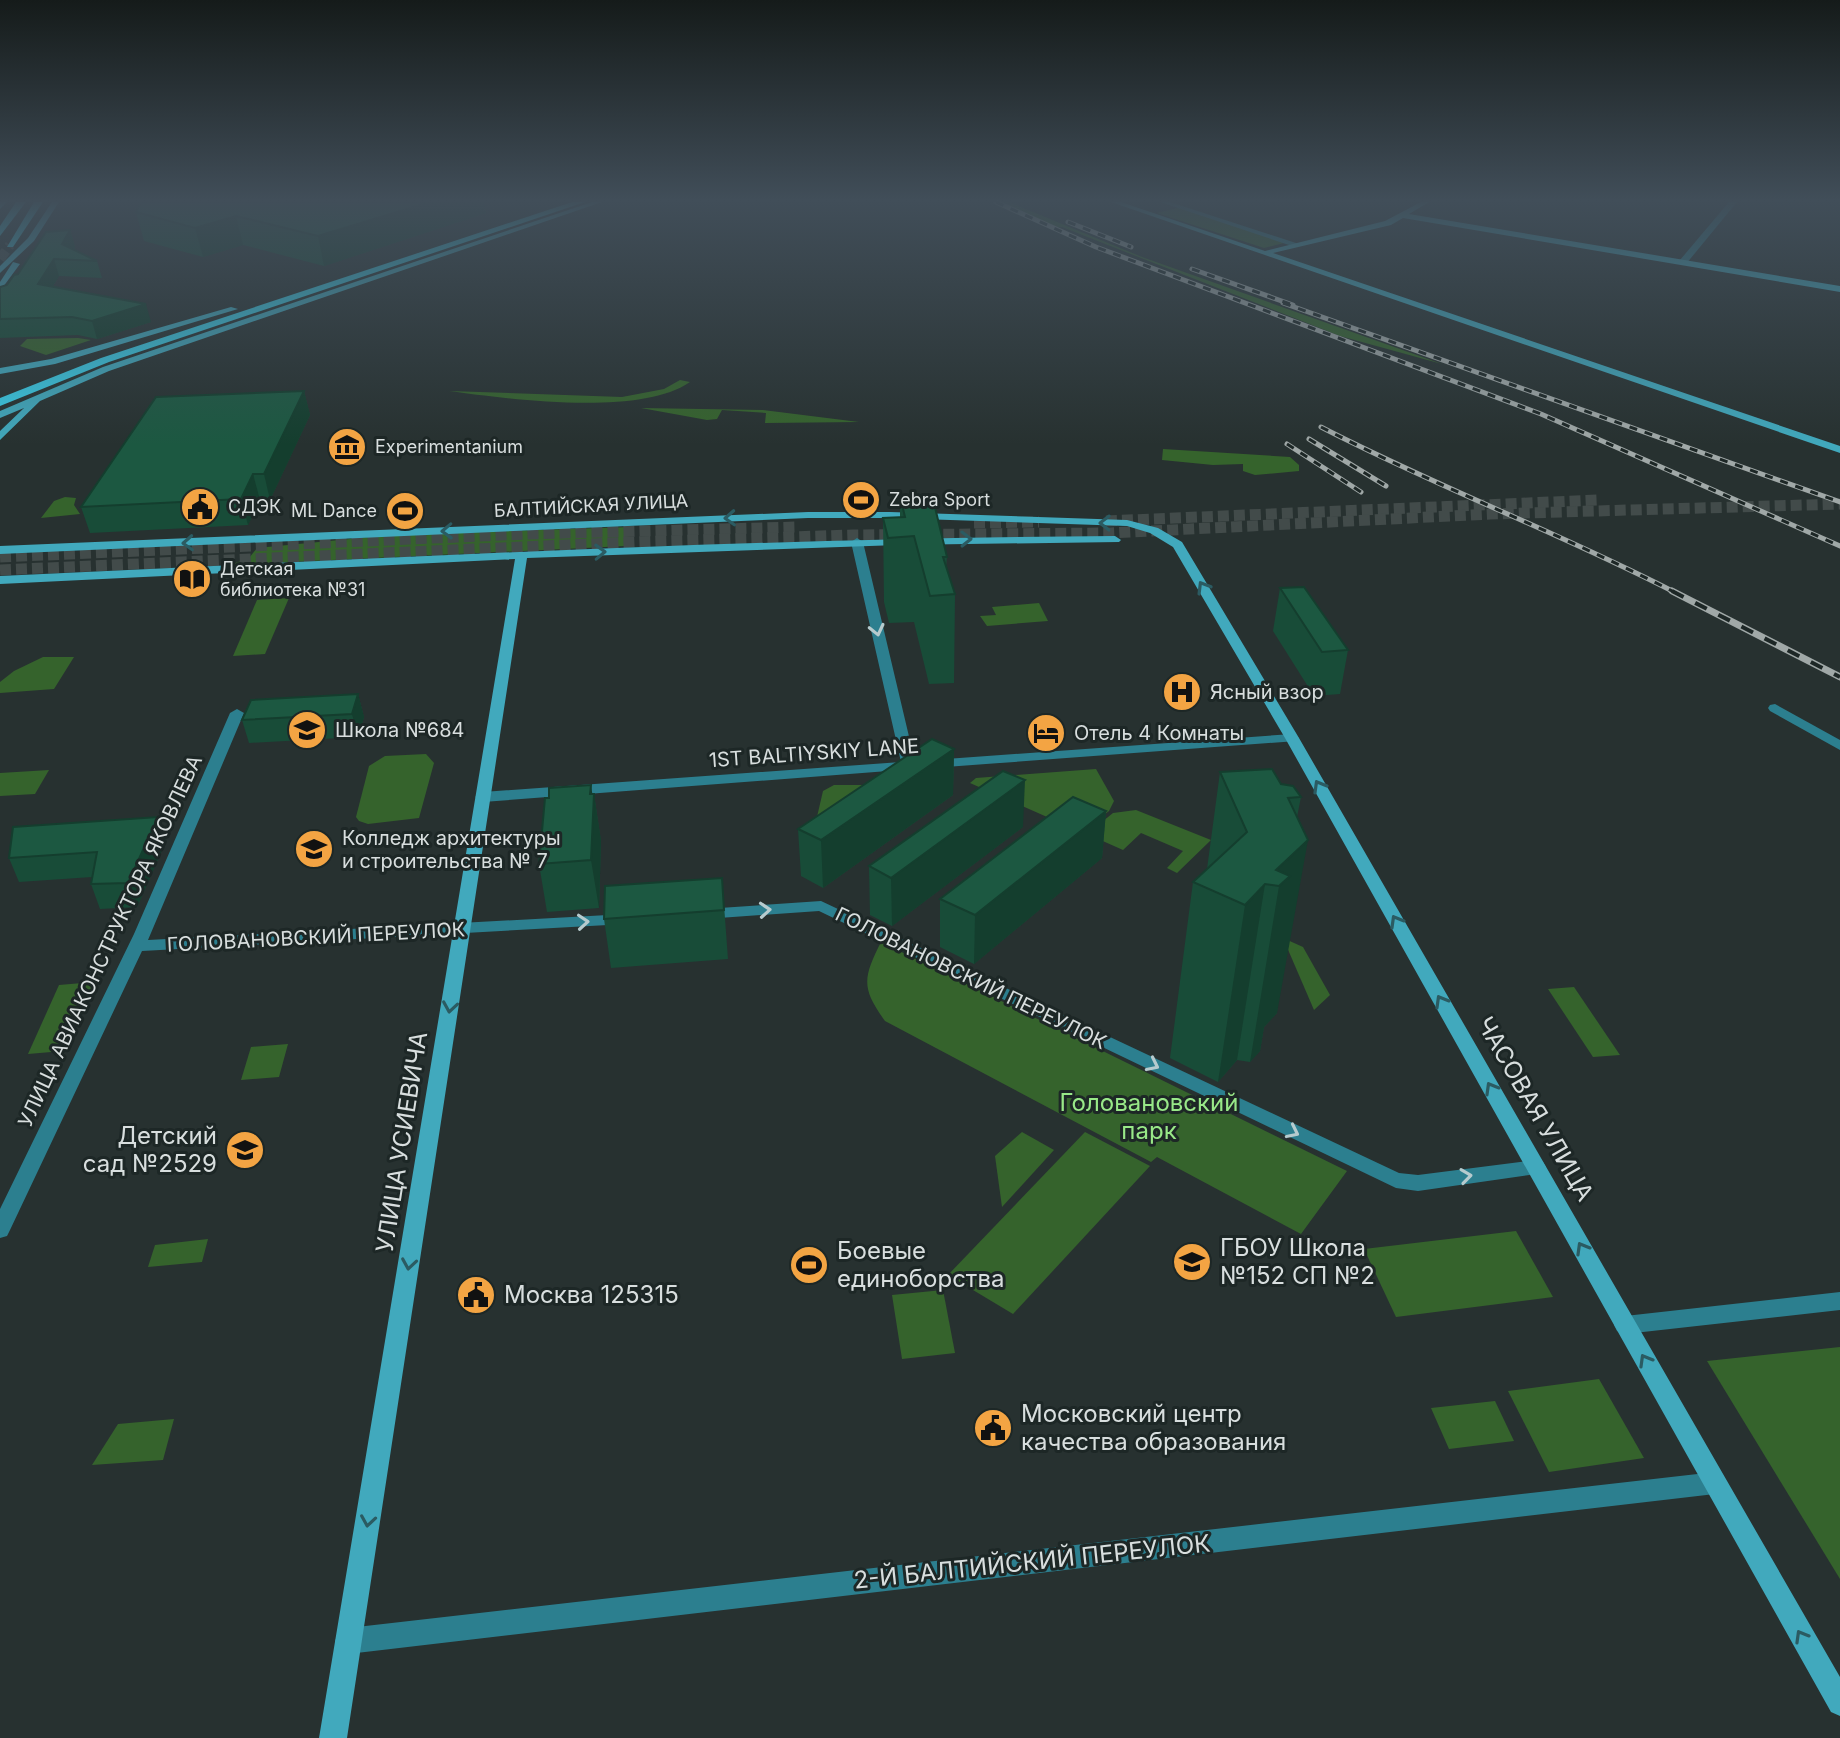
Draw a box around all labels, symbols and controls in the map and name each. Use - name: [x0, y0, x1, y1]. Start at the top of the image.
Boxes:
- museum icon: Experimentanium: [326, 426, 368, 468]
- place label: Experimentanium: [375, 436, 523, 457]
- sports icon: Zebra Sport: [840, 479, 882, 521]
- public building icon: СДЭК: [179, 486, 221, 528]
- street label: БАЛТИЙСКАЯ УЛИЦА: [493, 489, 689, 521]
- place label: Zebra Sport: [889, 489, 990, 510]
- sports icon: ML Dance: [384, 490, 426, 532]
- place label: СДЭК: [228, 496, 281, 517]
- place label: ML Dance: [291, 500, 377, 521]
- one-way arrow: [723, 509, 736, 526]
- one-way arrow: [1098, 514, 1111, 532]
- one-way arrow: [440, 522, 453, 539]
- one-way arrow: [960, 530, 973, 548]
- one-way arrow: [181, 534, 194, 551]
- one-way arrow: [594, 543, 607, 560]
- library icon: Детская библиотека №31: [171, 558, 213, 600]
- place label: Детская библиотека №31: [220, 558, 365, 600]
- one-way arrow: [1197, 581, 1213, 596]
- one-way arrow: [868, 623, 885, 637]
- hospital icon: Ясный взор: [1161, 671, 1203, 713]
- place label: Ясный взор: [1210, 680, 1324, 704]
- school or university icon: Школа №684: [286, 709, 328, 751]
- hotel icon: Отель 4 Комнаты: [1025, 712, 1067, 754]
- place label: Школа №684: [335, 718, 464, 742]
- place label: Отель 4 Комнаты: [1074, 721, 1244, 745]
- street label: 1ST BALTIYSKIY LANE: [708, 734, 920, 772]
- street label: УЛИЦА АВИАКОНСТРУКТОРА ЯКОВЛЕВА: [13, 751, 207, 1131]
- one-way arrow: [1313, 780, 1328, 794]
- place label: Колледж архитектуры и строительства № 7: [342, 826, 561, 873]
- school or university icon: Колледж архитектуры и строительства № 7: [293, 828, 335, 870]
- street label: ГОЛОВАНОВСКИЙ ПЕРЕУЛОК: [832, 901, 1111, 1054]
- one-way arrow: [759, 902, 772, 919]
- one-way arrow: [577, 914, 590, 931]
- one-way arrow: [1390, 915, 1406, 930]
- street label: ГОЛОВАНОВСКИЙ ПЕРЕУЛОК: [166, 916, 466, 957]
- one-way arrow: [1435, 995, 1451, 1010]
- one-way arrow: [442, 1001, 459, 1014]
- street label: ЧАСОВАЯ УЛИЦА: [1471, 1011, 1600, 1206]
- street label: УЛИЦА УСИЕВИЧА: [370, 1029, 433, 1254]
- one-way arrow: [1145, 1055, 1159, 1071]
- one-way arrow: [1485, 1082, 1501, 1096]
- park label: Головановский парк: [1060, 1088, 1238, 1145]
- place label: Детский сад №2529: [83, 1121, 217, 1178]
- one-way arrow: [1285, 1122, 1300, 1138]
- school or university icon: Детский сад №2529: [224, 1129, 266, 1171]
- one-way arrow: [1459, 1168, 1473, 1185]
- place label: ГБОУ Школа №152 СП №2: [1220, 1233, 1375, 1290]
- place label: Боевые единоборства: [837, 1236, 1004, 1293]
- school or university icon: ГБОУ Школа №152 СП №2: [1171, 1241, 1213, 1283]
- one-way arrow: [1576, 1242, 1592, 1257]
- sports icon: Боевые единоборства: [788, 1244, 830, 1286]
- one-way arrow: [401, 1257, 418, 1271]
- public building icon: Москва 125315: [455, 1274, 497, 1316]
- place label: Москва 125315: [504, 1280, 679, 1309]
- one-way arrow: [1640, 1354, 1655, 1368]
- place label: Московский центр качества образования: [1021, 1399, 1286, 1456]
- public building icon: Московский центр качества образования: [972, 1407, 1014, 1449]
- one-way arrow: [360, 1514, 377, 1528]
- street label: 2-Й БАЛТИЙСКИЙ ПЕРЕУЛОК: [852, 1527, 1212, 1595]
- one-way arrow: [1795, 1630, 1811, 1645]

